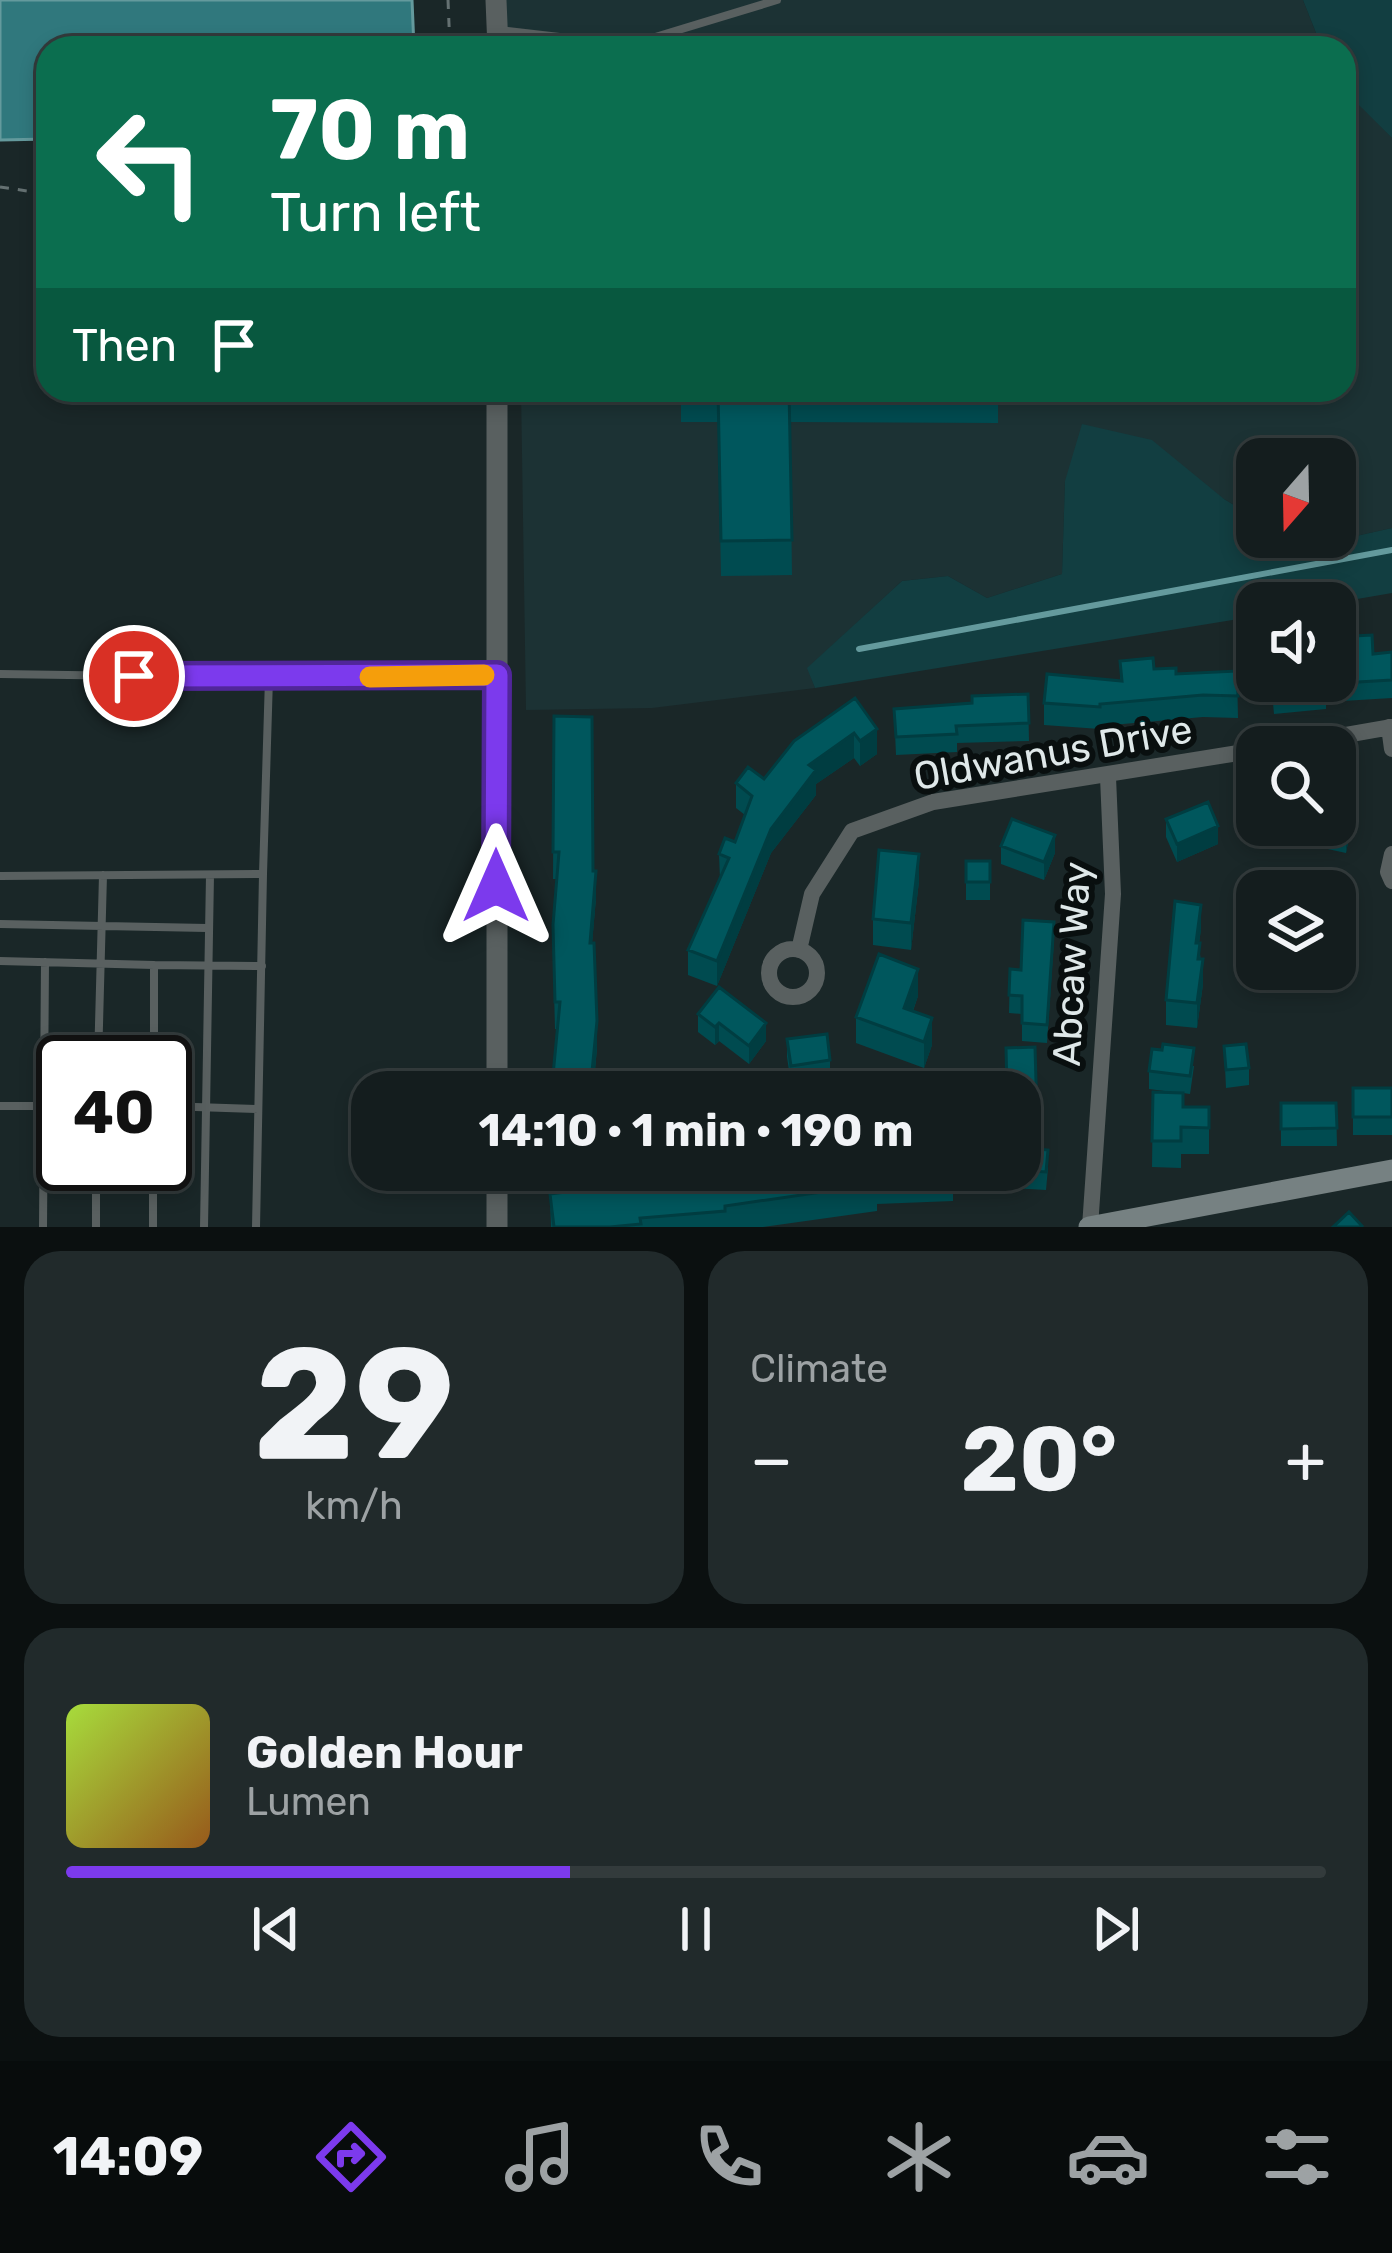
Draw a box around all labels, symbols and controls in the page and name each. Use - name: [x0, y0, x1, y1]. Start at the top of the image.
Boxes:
- text: 70 m: [270, 80, 470, 180]
- icon: left: [72, 84, 228, 240]
- text: Turn left: [270, 181, 481, 245]
- icon: arrive: [201, 312, 267, 378]
- text: Then: [72, 319, 177, 372]
- north arrow: [1236, 438, 1356, 558]
- map controls: [1236, 438, 1356, 990]
- button: sound: [1236, 582, 1356, 702]
- pin: [83, 625, 185, 727]
- icon: arrive: [101, 643, 167, 709]
- street label: Oldwanus Drive: [910, 706, 1196, 800]
- button: search: [1236, 726, 1356, 846]
- position arrow: [433, 823, 559, 949]
- street label: Abcaw Way: [1044, 861, 1100, 1067]
- button: layers: [1236, 870, 1356, 990]
- speed limit sign: 40: [36, 1035, 192, 1191]
- text: 14:10 · 1 min · 190 m: [479, 1104, 913, 1157]
- text: 29: [253, 1312, 455, 1497]
- text: Climate: [750, 1346, 888, 1392]
- text: 20°: [961, 1406, 1117, 1513]
- text: −: [750, 1420, 793, 1499]
- text: +: [1285, 1420, 1326, 1499]
- text: km/h: [305, 1483, 403, 1529]
- text: Golden Hour: [246, 1726, 523, 1779]
- text: Lumen: [246, 1779, 371, 1825]
- icon: previous: [243, 1896, 309, 1962]
- icon: pause: [663, 1896, 729, 1962]
- icon: next: [1083, 1896, 1149, 1962]
- icon: directions: [309, 2115, 393, 2199]
- icon: music: [498, 2115, 582, 2199]
- icon: phone: [687, 2115, 771, 2199]
- icon: climate: [877, 2115, 961, 2199]
- icon: car: [1066, 2115, 1150, 2199]
- icon: filters: [1255, 2115, 1339, 2199]
- text: 14:09: [53, 2125, 203, 2189]

